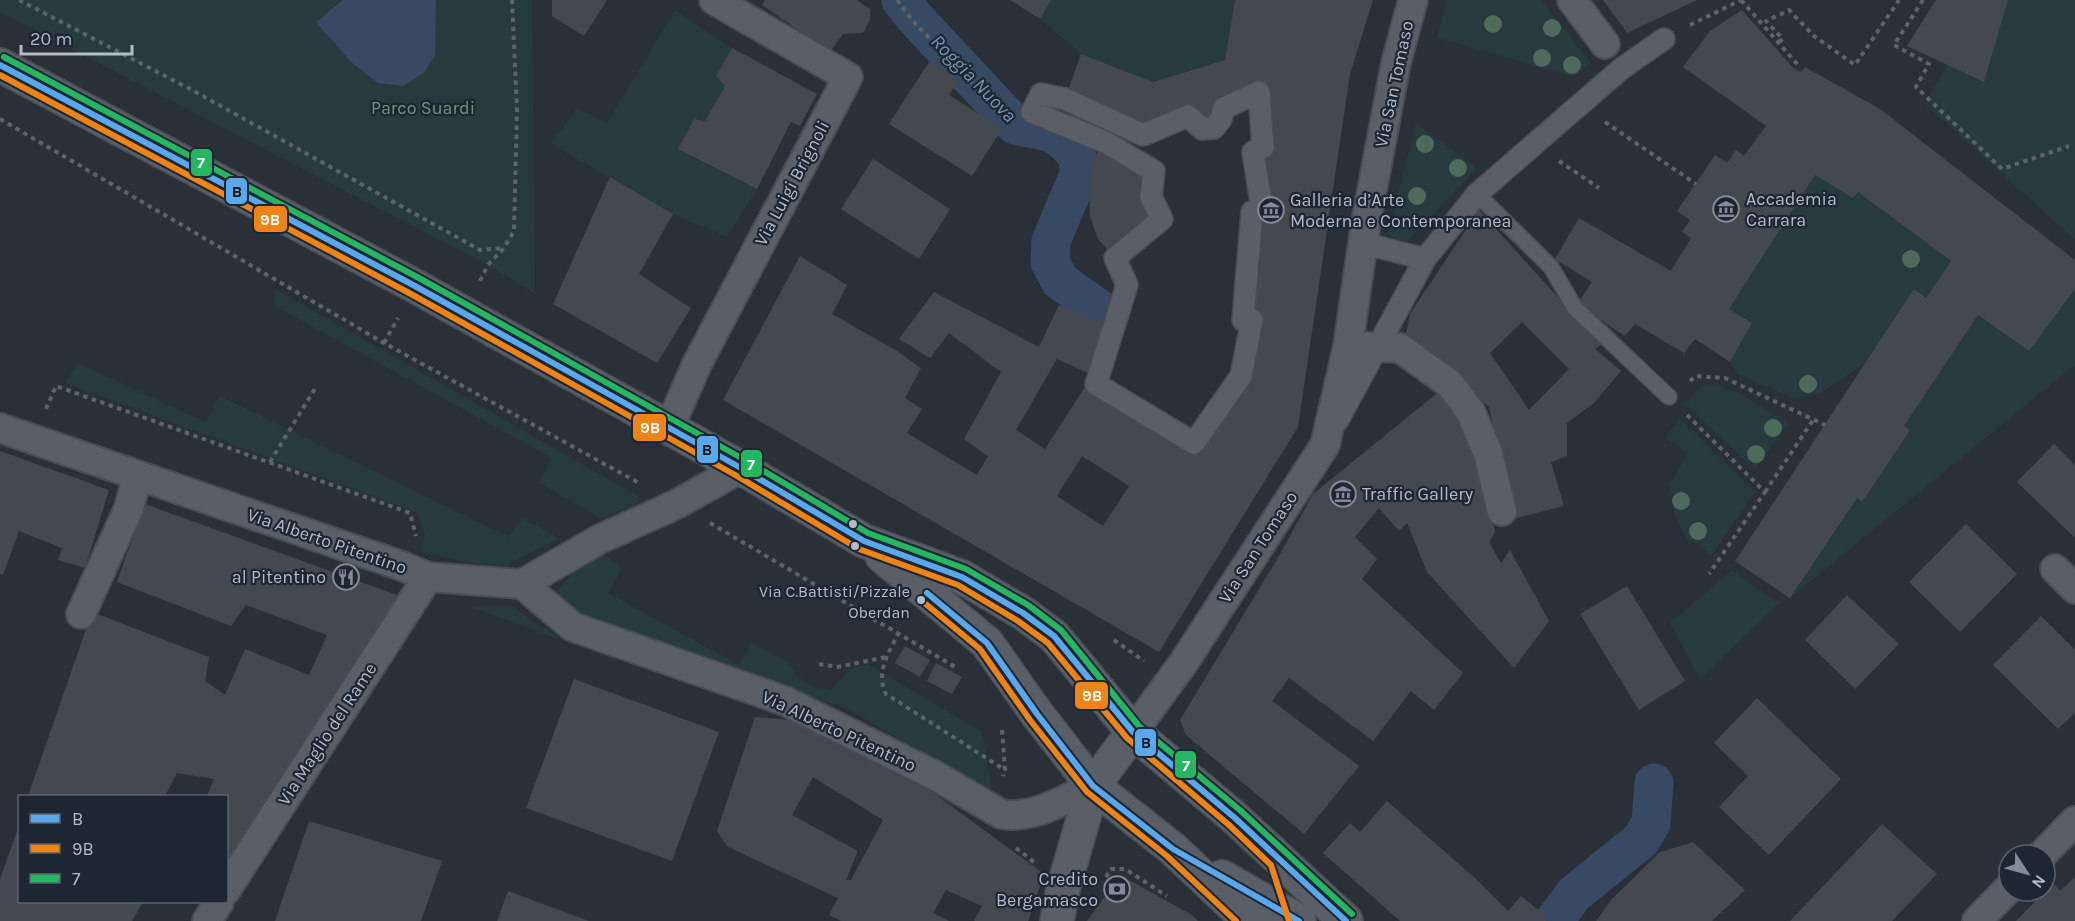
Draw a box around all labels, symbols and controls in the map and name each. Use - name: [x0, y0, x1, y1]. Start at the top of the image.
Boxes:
- scale bar: [21, 18, 132, 56]
- street label: Via San Tomaso: [1370, 19, 1418, 149]
- text: 20 m: [30, 28, 72, 50]
- water label: Roggia Nuova: [926, 30, 1021, 127]
- park label: Parco Suardi: [371, 97, 475, 119]
- street label: Via Luigi Brignoli: [750, 117, 834, 249]
- line badge: 7: [190, 148, 213, 177]
- text: 7: [197, 153, 205, 172]
- line badge: B: [225, 177, 248, 205]
- text: B: [232, 182, 242, 201]
- place label: Accademia Carrara: [1746, 188, 1837, 231]
- place label: Galleria d’Arte Moderna e Contemporanea: [1290, 189, 1511, 232]
- museum icon: Accademia Carrara: [1711, 194, 1741, 224]
- museum icon: Galleria d’Arte Moderna e Contemporanea: [1256, 195, 1286, 225]
- line badge: 9B: [253, 205, 288, 233]
- text: 9B: [260, 210, 280, 229]
- line badge: 9B: [632, 413, 667, 442]
- text: 9B: [640, 418, 660, 437]
- line badge: B: [696, 435, 719, 464]
- text: B: [702, 440, 712, 459]
- line badge: 7: [740, 449, 763, 478]
- text: 7: [747, 455, 755, 474]
- museum icon: Traffic Gallery: [1328, 479, 1358, 509]
- place label: Traffic Gallery: [1362, 483, 1474, 505]
- street label: Via San Tomaso: [1214, 487, 1302, 607]
- street label: Via Alberto Pitentino: [244, 503, 410, 579]
- unlabelled marker: [847, 518, 859, 530]
- unlabelled marker: [849, 540, 861, 552]
- restaurant icon: al Pitentino: [331, 562, 361, 592]
- place label: al Pitentino: [232, 566, 326, 588]
- place label: Via C.Battisti/Pizzale Oberdan: [759, 582, 910, 622]
- marker: Via C.Battisti/Pizzale Oberdan: [915, 594, 927, 606]
- street label: Via Maglio del Rame: [273, 659, 381, 809]
- line badge: 9B: [1074, 681, 1109, 710]
- street label: Via Alberto Pitentino: [758, 686, 920, 776]
- text: 9B: [1082, 686, 1102, 705]
- line badge: B: [1134, 728, 1157, 757]
- text: B: [1141, 733, 1151, 752]
- line badge: 7: [1174, 750, 1197, 779]
- text: 7: [1182, 756, 1190, 775]
- legend: [18, 795, 228, 903]
- text: B: [72, 808, 83, 830]
- text: 9B: [72, 838, 94, 860]
- north arrow: [1997, 843, 2057, 903]
- text: 7: [72, 868, 81, 890]
- place label: Credito Bergamasco: [996, 868, 1098, 911]
- text: N: [2028, 871, 2050, 892]
- bank icon: Credito Bergamasco: [1102, 874, 1132, 904]

